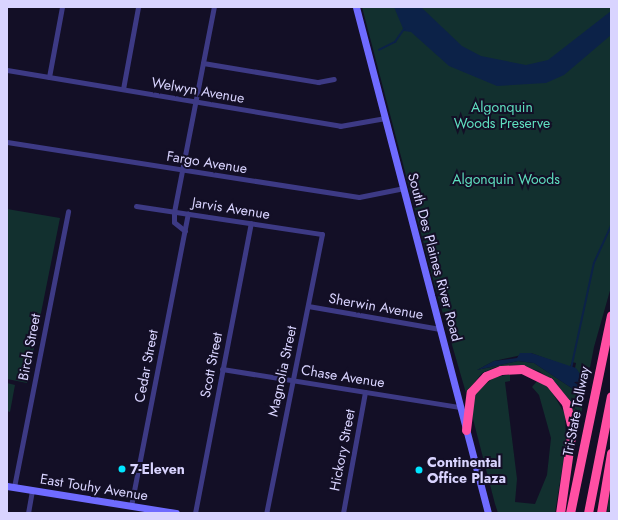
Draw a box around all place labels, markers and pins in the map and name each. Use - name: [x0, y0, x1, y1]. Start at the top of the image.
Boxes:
- place label: Continental Office Plaza: [427, 454, 506, 486]
- place label: 7-Eleven: [130, 461, 185, 477]
- marker: 7-Eleven: [117, 464, 127, 474]
- marker: Continental Office Plaza: [414, 465, 424, 475]

